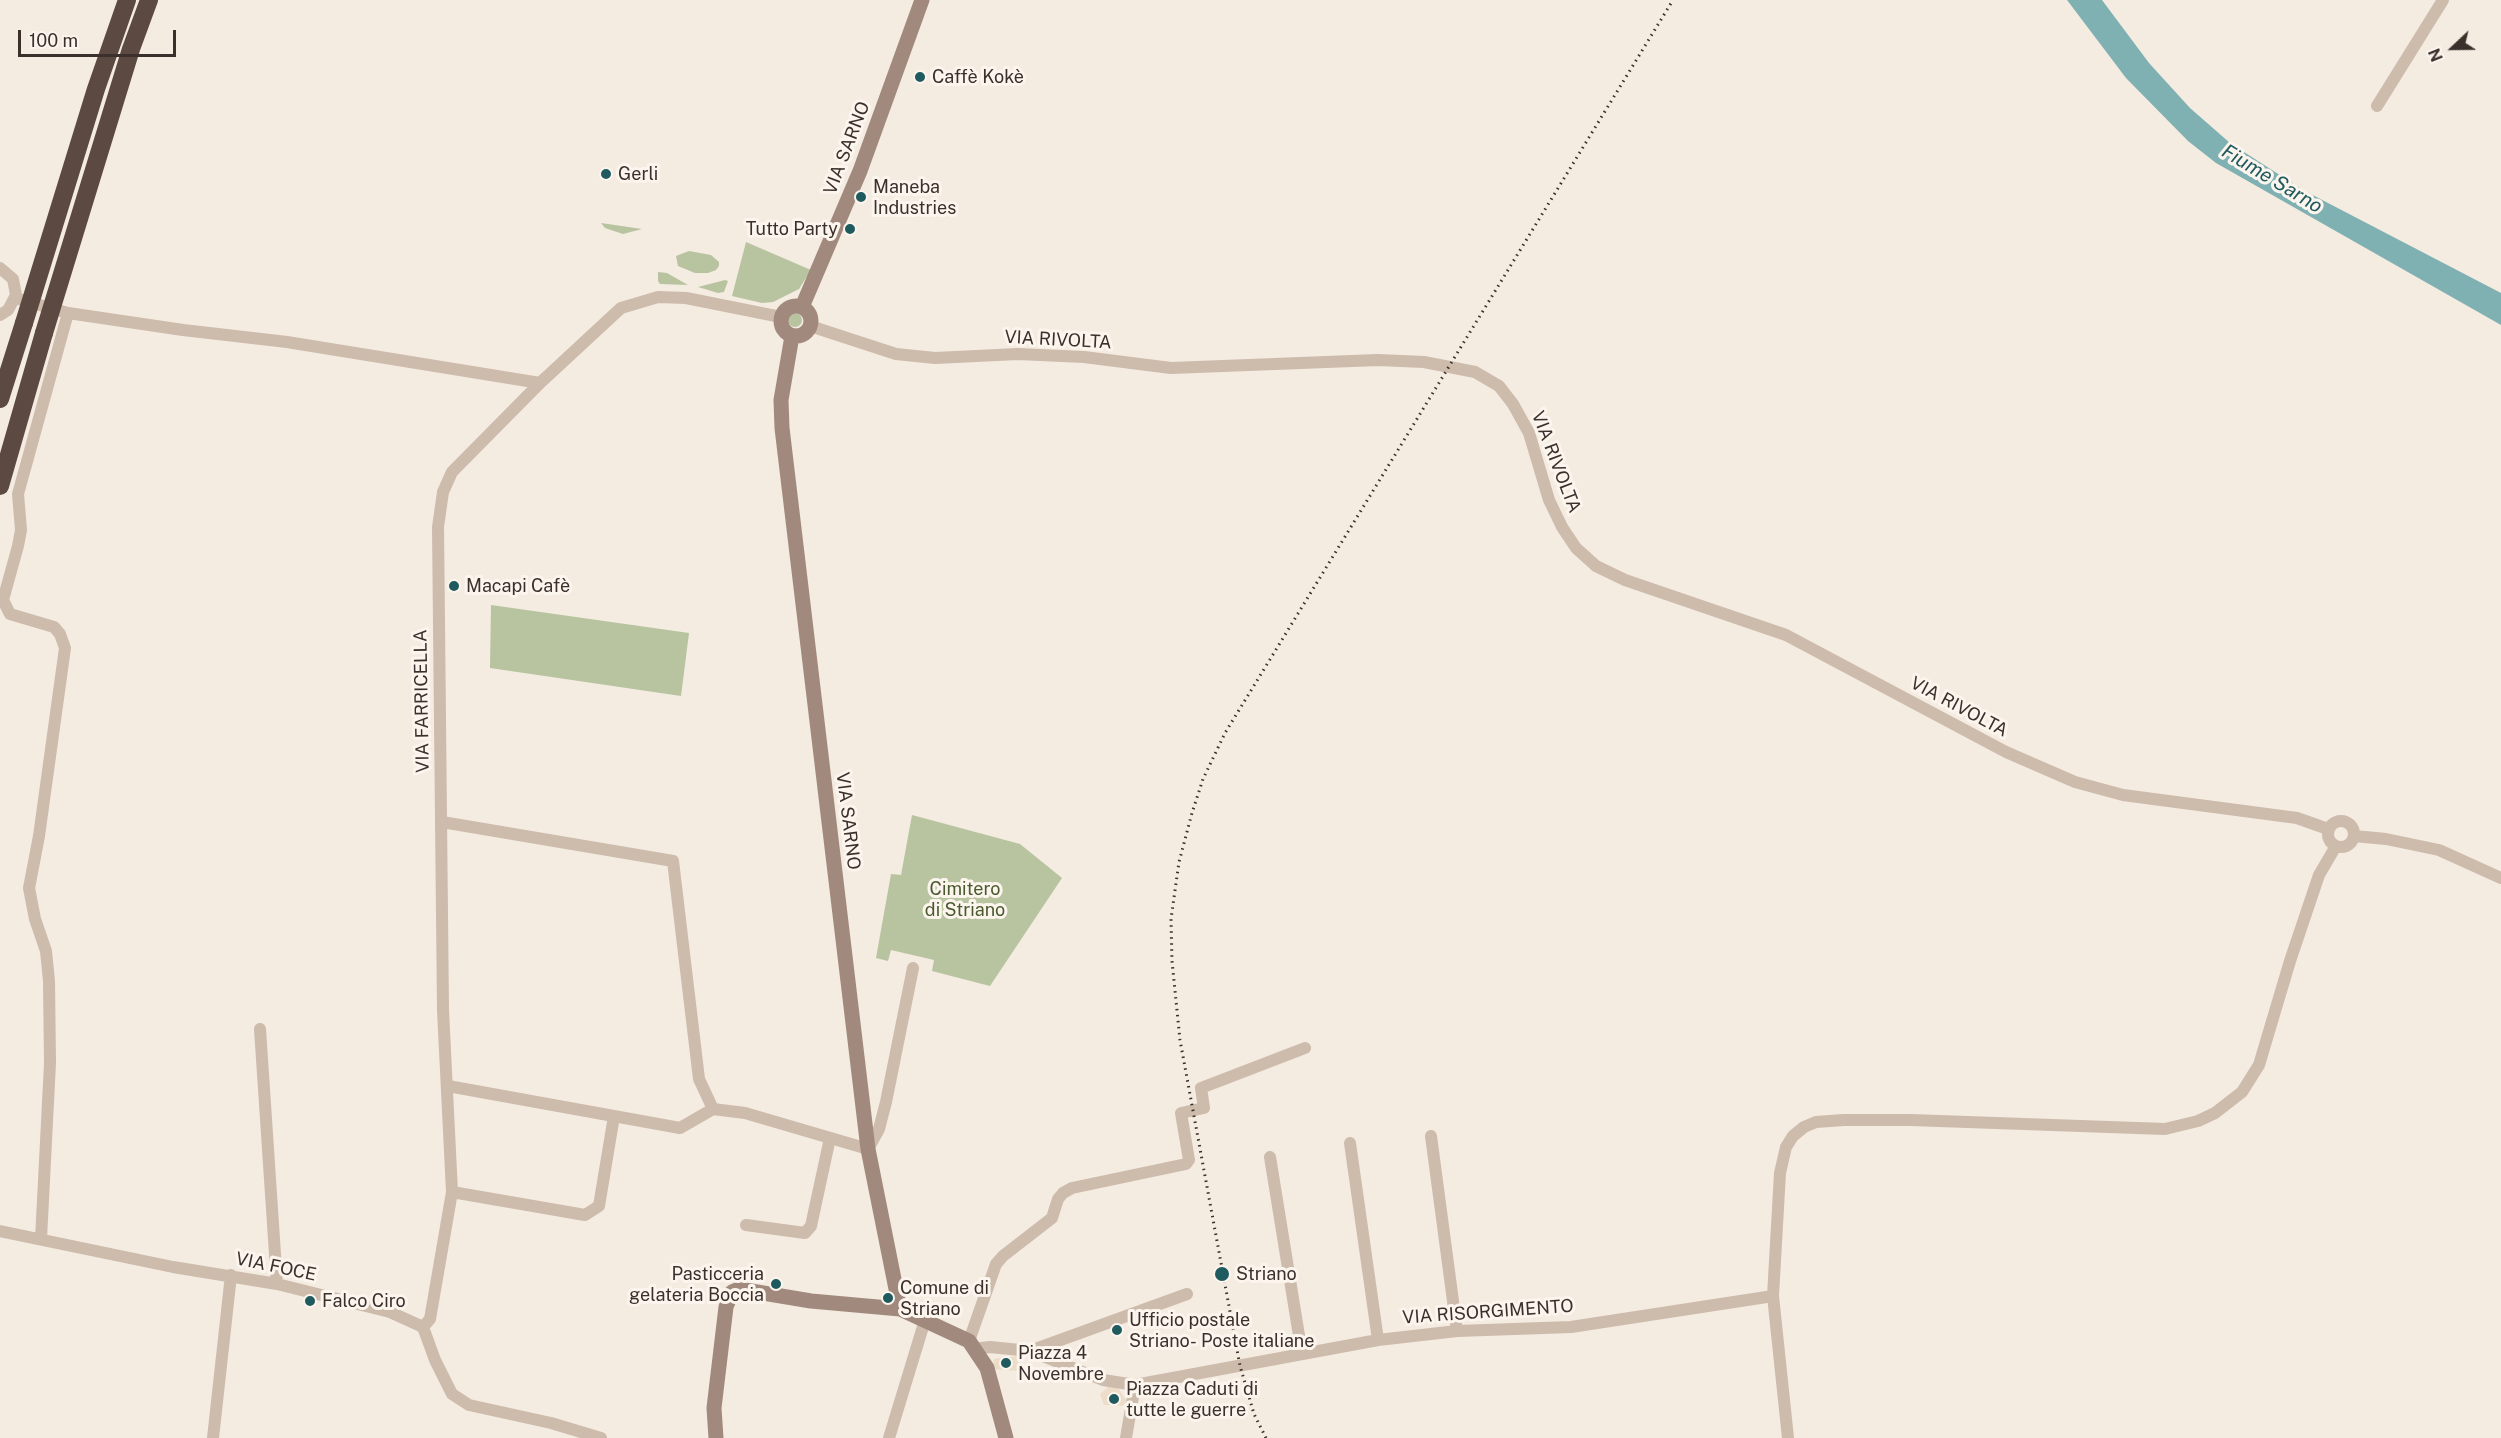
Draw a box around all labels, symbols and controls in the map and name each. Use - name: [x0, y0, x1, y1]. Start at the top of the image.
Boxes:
- scale bar: [21, 18, 178, 56]
- north arrow: [2423, 18, 2483, 78]
- text: 100 m: [29, 30, 78, 51]
- text: N: [2425, 46, 2447, 64]
- place label: Caffè Kokè: [932, 66, 1024, 88]
- marker: Caffè Kokè: [913, 70, 927, 84]
- street label: VIA SARNO: [819, 98, 875, 198]
- water label: Fiume Sarno: [2217, 140, 2327, 218]
- place label: Gerli: [618, 163, 658, 185]
- marker: Gerli: [599, 167, 613, 181]
- place label: Maneba Industries: [873, 176, 956, 219]
- marker: Maneba Industries: [854, 190, 868, 204]
- place label: Tutto Party: [746, 218, 838, 240]
- marker: Tutto Party: [843, 222, 857, 236]
- street label: VIA RIVOLTA: [1004, 326, 1112, 354]
- street label: VIA RIVOLTA: [1527, 408, 1585, 516]
- place label: Macapi Cafè: [466, 575, 570, 597]
- marker: Macapi Cafè: [447, 579, 461, 593]
- street label: VIA FARRICELLA: [410, 629, 434, 773]
- street label: VIA RIVOLTA: [1907, 672, 2011, 742]
- street label: VIA SARNO: [831, 771, 865, 871]
- park label: Cimitero di Striano: [925, 878, 1005, 920]
- street label: VIA FOCE: [234, 1248, 318, 1286]
- place label: Pasticceria gelateria Boccia: [629, 1263, 764, 1306]
- place label: Striano: [1236, 1263, 1297, 1285]
- marker: Striano: [1213, 1265, 1231, 1283]
- marker: Pasticceria gelateria Boccia: [769, 1277, 783, 1291]
- place label: Comune di Striano: [900, 1277, 989, 1320]
- place label: Falco Ciro: [322, 1290, 406, 1312]
- marker: Comune di Striano: [881, 1291, 895, 1305]
- marker: Falco Ciro: [303, 1294, 317, 1308]
- street label: VIA RISORGIMENTO: [1402, 1295, 1574, 1329]
- place label: Ufficio postale Striano- Poste italiane: [1129, 1309, 1314, 1352]
- marker: Ufficio postale Striano- Poste italiane: [1110, 1323, 1124, 1337]
- place label: Piazza 4 Novembre: [1018, 1342, 1104, 1384]
- marker: Piazza 4 Novembre: [999, 1356, 1013, 1370]
- place label: Piazza Caduti di tutte le guerre: [1126, 1378, 1258, 1420]
- marker: Piazza Caduti di tutte le guerre: [1107, 1392, 1121, 1406]

